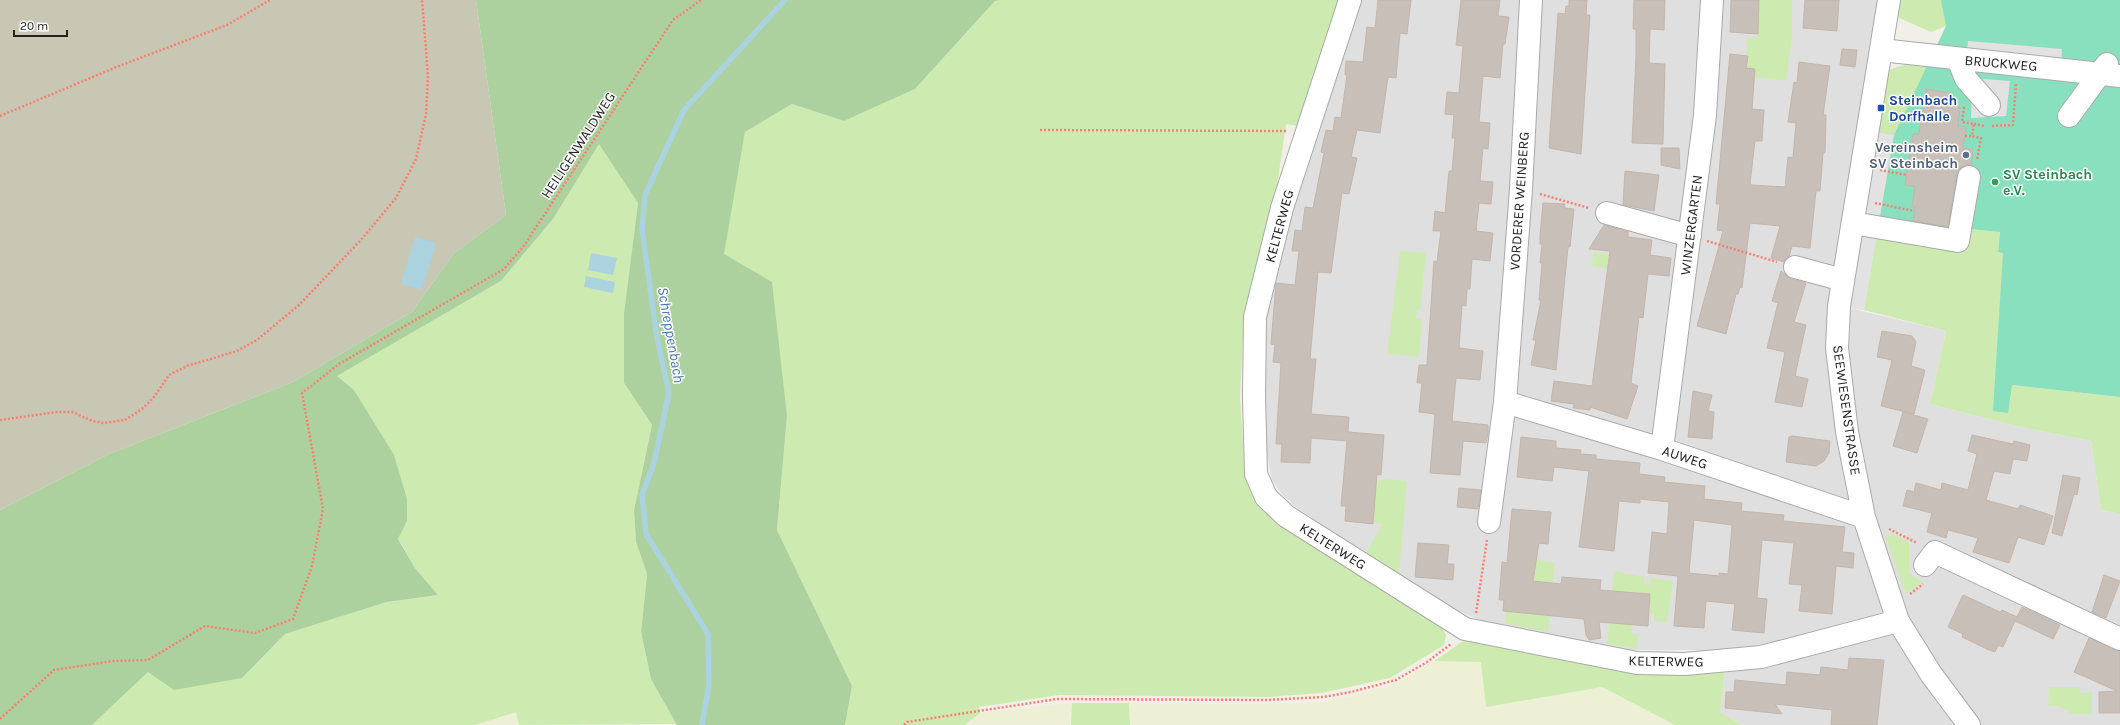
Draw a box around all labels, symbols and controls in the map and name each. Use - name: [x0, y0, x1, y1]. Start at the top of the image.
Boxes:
- scale bar: [14, 12, 67, 38]
- text: 20 m: [20, 19, 48, 33]
- street label: BRUCKWEG: [1964, 52, 2038, 75]
- street label: HEILIGENWALDWEG: [538, 89, 619, 202]
- place label: Steinbach Dorfhalle: [1889, 92, 1957, 125]
- marker: Steinbach Dorfhalle: [1876, 103, 1886, 113]
- street label: VORDERER WEINBERG: [1506, 131, 1533, 271]
- place label: Vereinsheim SV Steinbach: [1869, 139, 1958, 172]
- marker: Vereinsheim SV Steinbach: [1961, 150, 1971, 160]
- place label: SV Steinbach e.V.: [2003, 166, 2092, 199]
- street label: WINZERGARTEN: [1677, 174, 1706, 276]
- marker: SV Steinbach e.V.: [1990, 177, 2000, 187]
- street label: KELTERWEG: [1262, 188, 1297, 265]
- water label: Schreppenbach: [654, 286, 688, 384]
- street label: SEEWIESENSTRASSE: [1829, 344, 1864, 476]
- street label: AUWEG: [1660, 442, 1710, 473]
- street label: KELTERWEG: [1296, 519, 1369, 574]
- street label: KELTERWEG: [1628, 652, 1704, 671]

